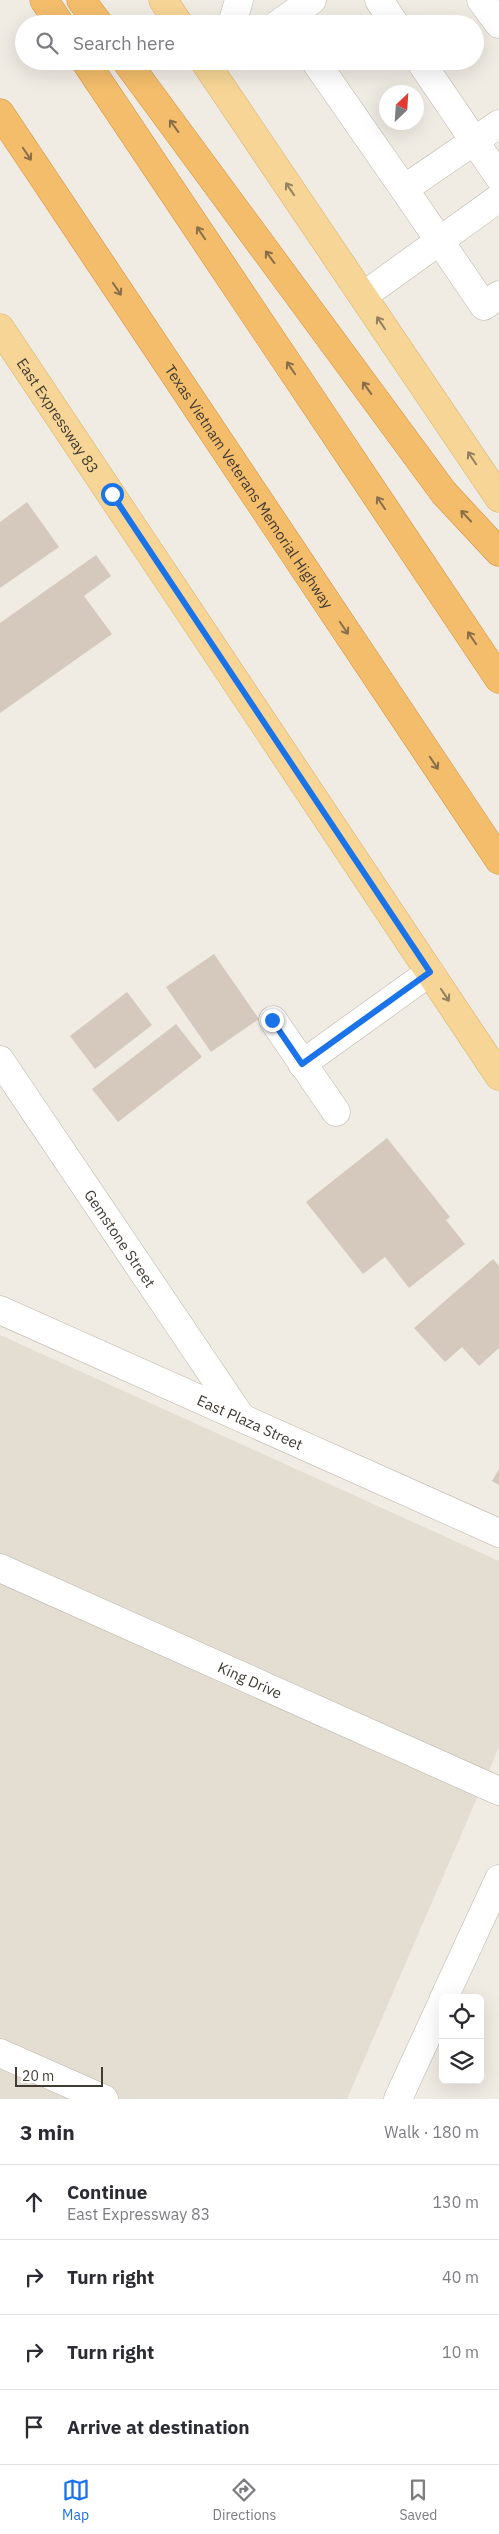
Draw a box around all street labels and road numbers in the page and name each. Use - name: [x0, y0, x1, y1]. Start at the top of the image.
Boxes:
- street label: East Expressway 83: [13, 354, 103, 476]
- street label: Texas Vietnam Veterans Memorial Highway: [161, 361, 338, 612]
- street label: Gemstone Street: [80, 1186, 160, 1291]
- street label: East Plaza Street: [194, 1390, 306, 1454]
- street label: King Drive: [215, 1657, 285, 1702]

